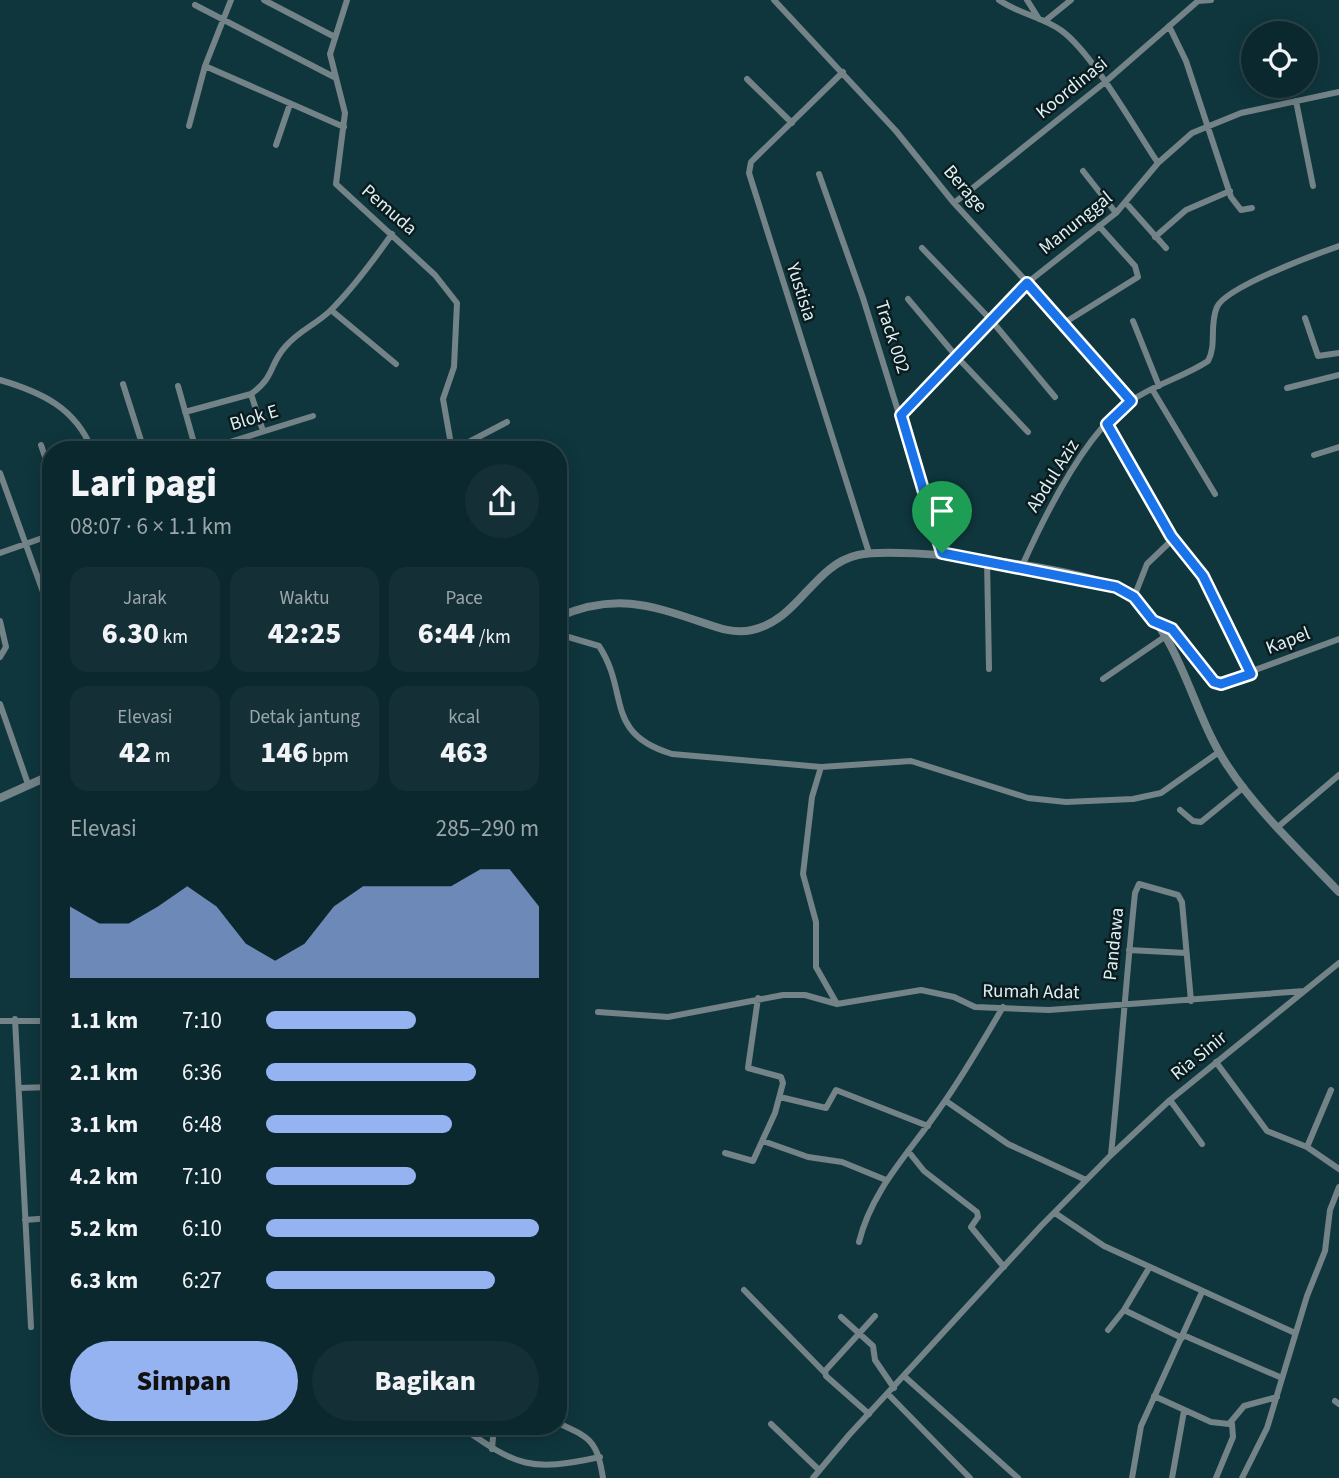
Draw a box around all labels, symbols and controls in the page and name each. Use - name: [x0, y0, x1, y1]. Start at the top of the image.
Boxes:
- map controls: [1241, 21, 1318, 98]
- button: locate: [1241, 21, 1318, 98]
- street label: Koordinasi: [1030, 51, 1114, 125]
- street label: Berage: [937, 159, 993, 219]
- street label: Pemuda: [355, 178, 423, 242]
- street label: Manunggal: [1033, 185, 1119, 261]
- street label: Yustisia: [779, 259, 823, 325]
- street label: Track 002: [868, 297, 916, 377]
- street label: Blok E: [226, 398, 282, 438]
- street label: Abdul Aziz: [1020, 434, 1086, 518]
- text: Lari pagi: [70, 457, 217, 511]
- button: share: [465, 464, 539, 538]
- pin: [912, 481, 972, 553]
- icon: arrive: [923, 492, 961, 530]
- text: 08:07 · 6 × 1.1 km: [70, 510, 232, 543]
- text: Jarak: [123, 585, 167, 612]
- text: Waktu: [280, 585, 329, 612]
- text: Pace: [446, 585, 483, 612]
- text: 6.30: [102, 612, 159, 655]
- text: 42:25: [268, 612, 341, 655]
- text: 6:44: [418, 612, 475, 655]
- street label: Kapel: [1262, 620, 1314, 662]
- text: km: [159, 624, 188, 651]
- text: /km: [475, 624, 511, 651]
- text: Elevasi: [117, 704, 172, 731]
- text: Detak jantung: [249, 704, 360, 731]
- text: kcal: [448, 704, 480, 731]
- text: 42: [119, 731, 151, 774]
- text: 146: [260, 731, 308, 774]
- text: 463: [440, 731, 488, 774]
- text: m: [151, 743, 171, 770]
- text: bpm: [308, 743, 349, 770]
- text: Elevasi: [70, 812, 137, 845]
- text: 285–290 m: [436, 812, 539, 845]
- street label: Pandawa: [1097, 906, 1131, 982]
- street label: Rumah Adat: [982, 978, 1080, 1006]
- text: 1.1 km: [70, 1004, 138, 1037]
- text: 7:10: [182, 1004, 222, 1037]
- street label: Ria Sinir: [1165, 1025, 1233, 1087]
- text: 2.1 km: [70, 1056, 138, 1089]
- text: 6:36: [182, 1056, 222, 1089]
- text: 3.1 km: [70, 1108, 138, 1141]
- text: 6:48: [182, 1108, 222, 1141]
- text: 4.2 km: [70, 1160, 138, 1193]
- text: 7:10: [182, 1160, 222, 1193]
- text: 5.2 km: [70, 1212, 138, 1245]
- text: 6:10: [182, 1212, 222, 1245]
- text: 6.3 km: [70, 1264, 138, 1297]
- text: 6:27: [182, 1264, 222, 1297]
- button: Simpan: [70, 1341, 298, 1421]
- button: Bagikan: [312, 1341, 539, 1421]

